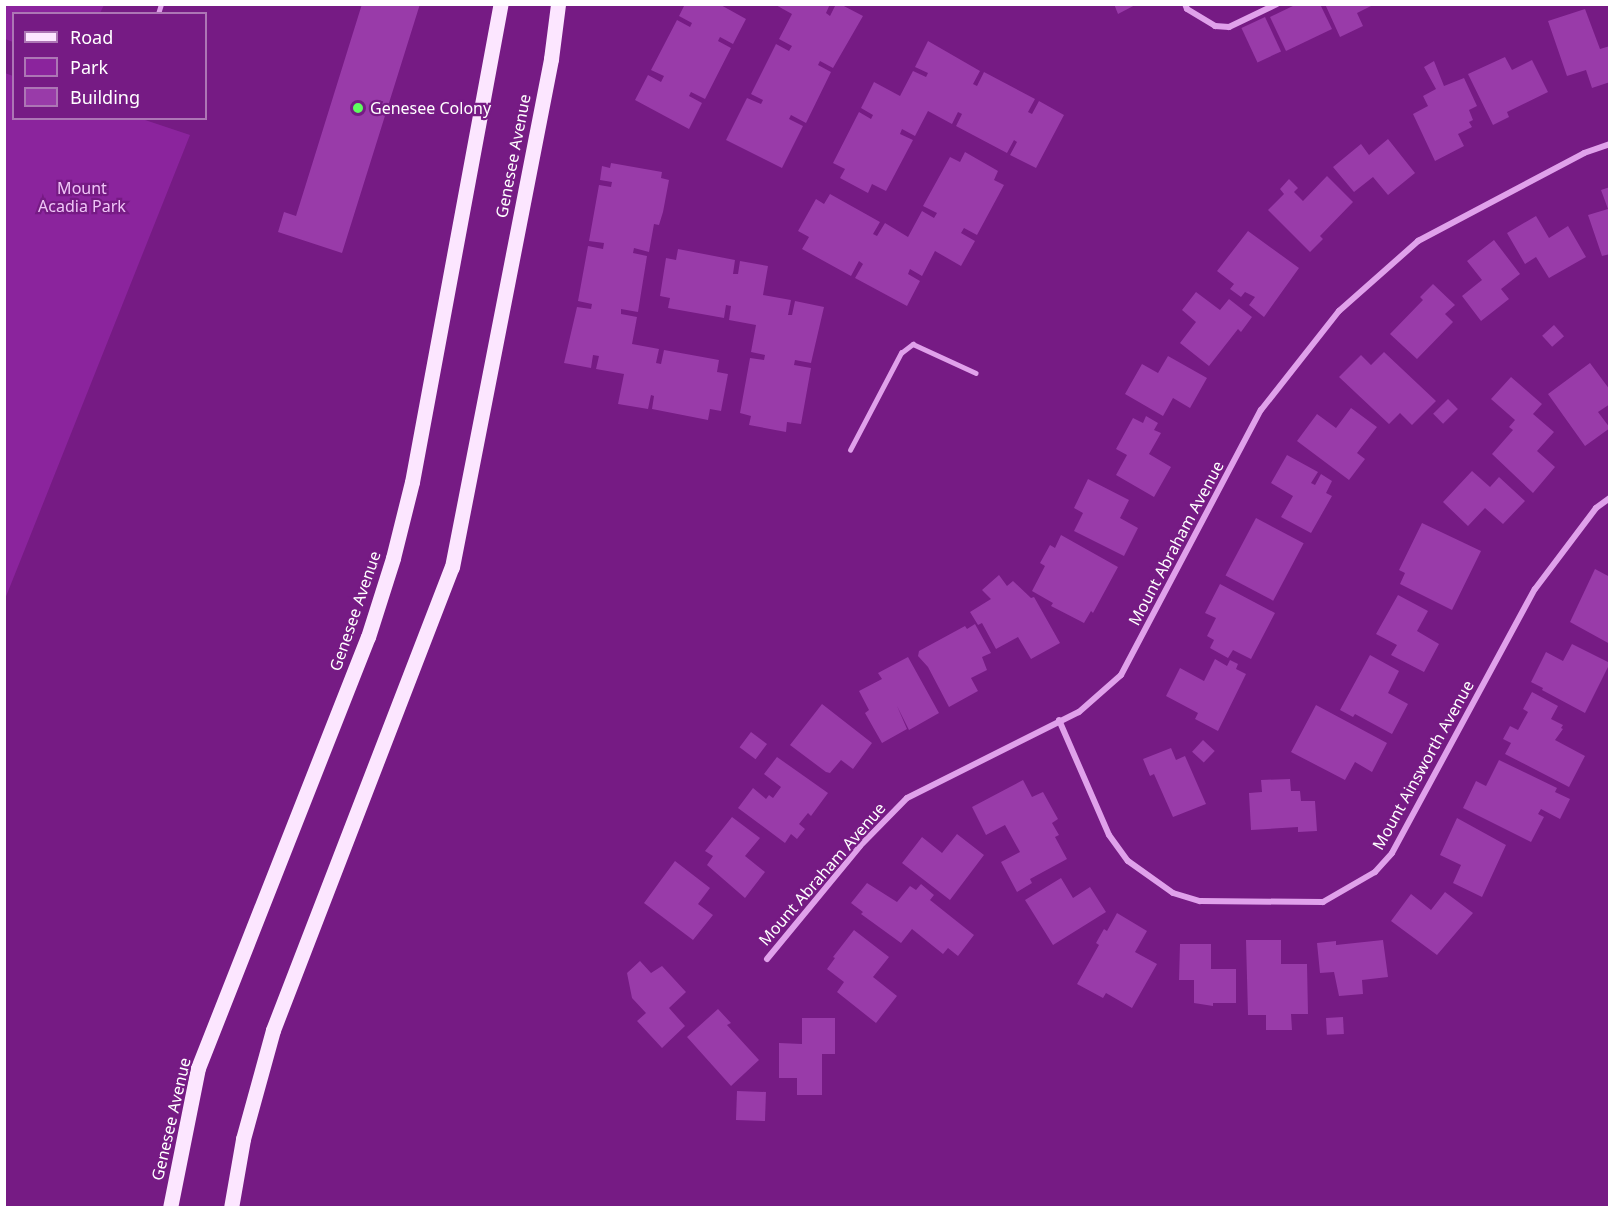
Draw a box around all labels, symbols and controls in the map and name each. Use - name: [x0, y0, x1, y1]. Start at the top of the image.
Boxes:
- legend: [12, 12, 207, 120]
- text: Road: [70, 25, 113, 49]
- text: Park: [70, 55, 108, 79]
- text: Building: [70, 85, 140, 109]
- street label: Genesee Avenue: [492, 93, 534, 219]
- place label: Genesee Colony: [370, 98, 491, 118]
- marker: Genesee Colony: [351, 101, 365, 115]
- park label: Mount Acadia Park: [38, 178, 126, 216]
- street label: Mount Abraham Avenue: [1124, 458, 1228, 628]
- street label: Genesee Avenue: [325, 548, 385, 674]
- street label: Mount Ainsworth Avenue: [1368, 677, 1478, 853]
- street label: Mount Abraham Avenue: [755, 798, 889, 950]
- street label: Genesee Avenue: [148, 1056, 194, 1182]

